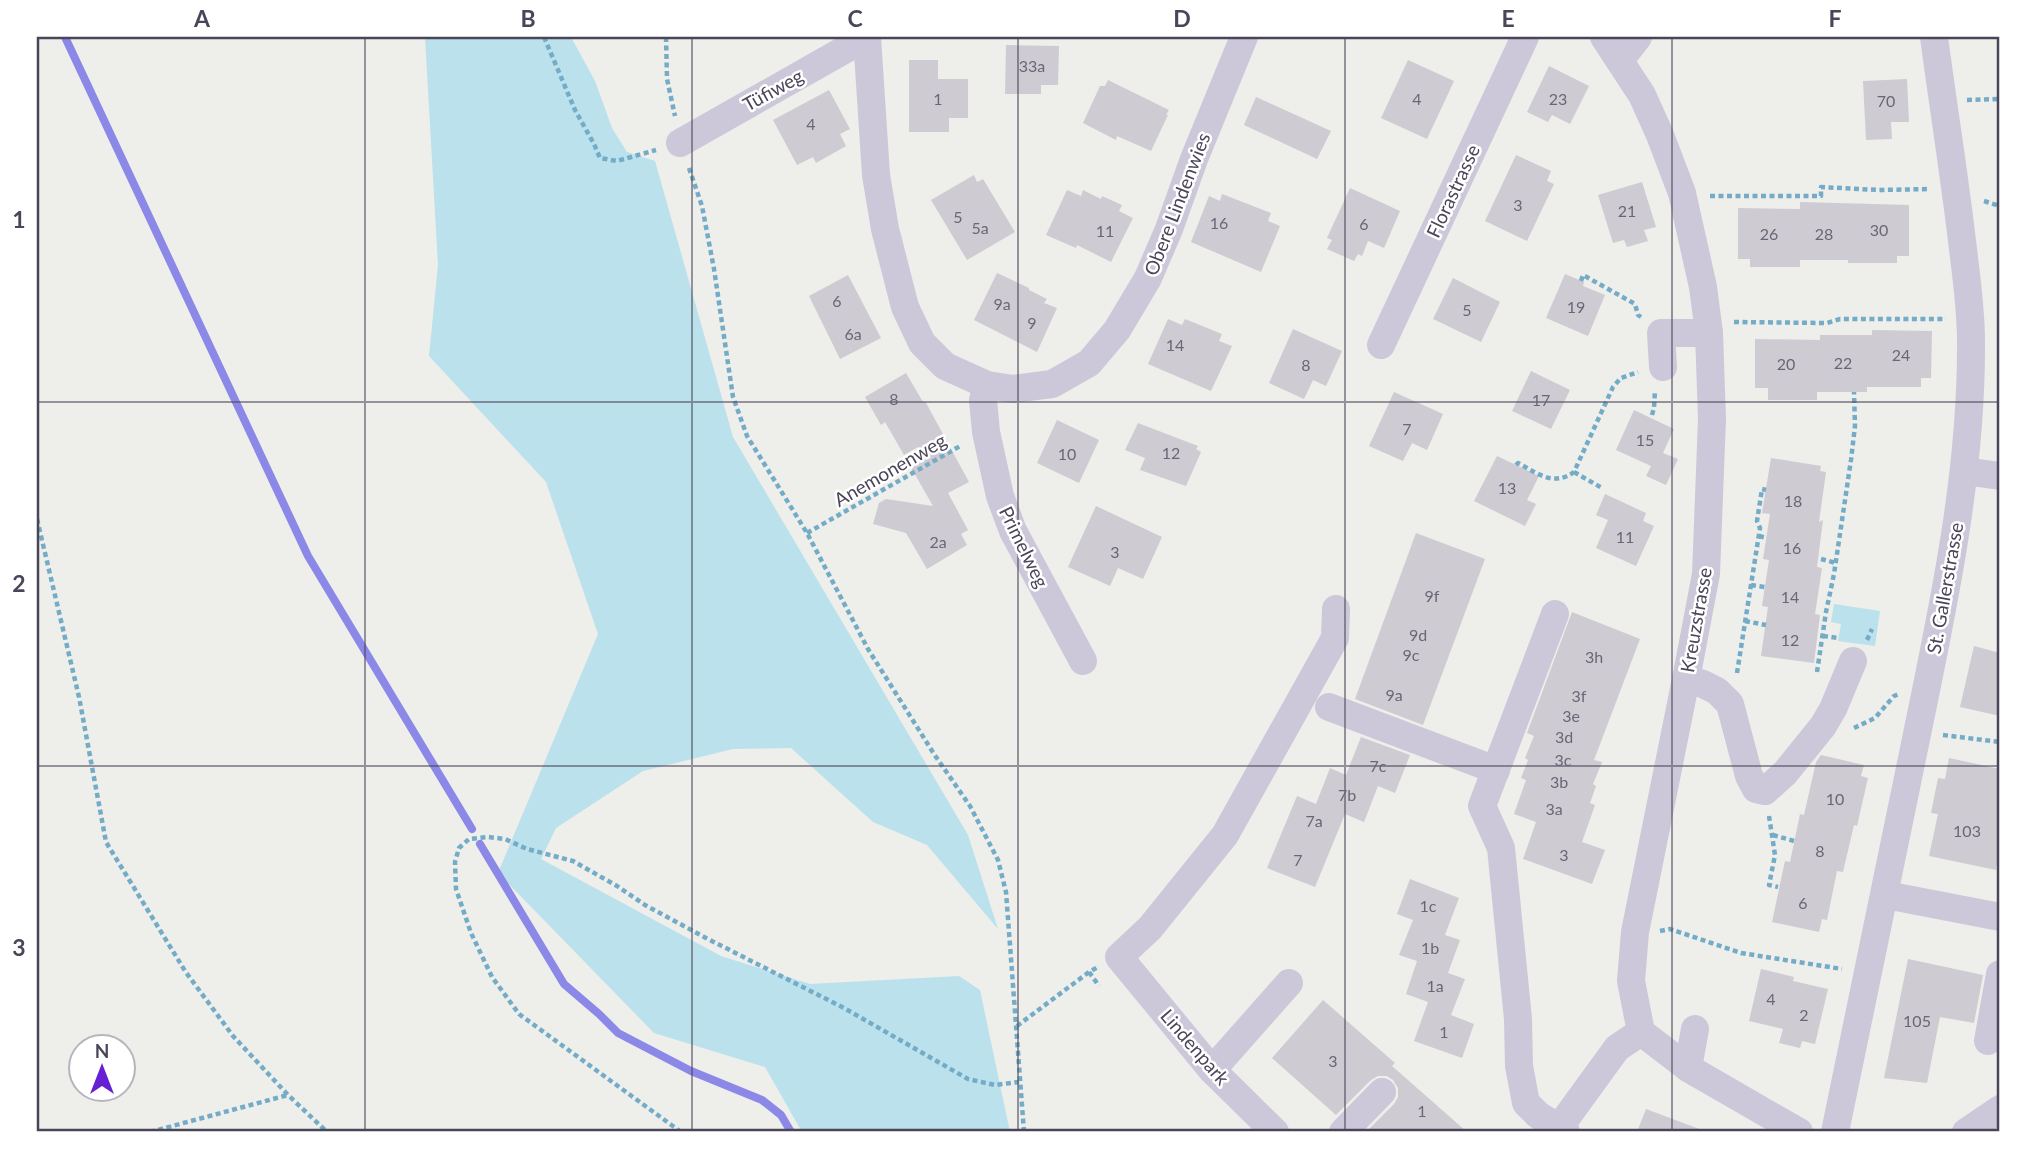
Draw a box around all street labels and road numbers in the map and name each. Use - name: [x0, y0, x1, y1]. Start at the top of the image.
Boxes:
- street label: Tüfiweg: [739, 64, 807, 115]
- street label: Obere Lindenwies: [1139, 129, 1214, 278]
- street label: Florastrasse: [1421, 141, 1484, 241]
- street label: Anemonenweg: [830, 428, 950, 511]
- street label: Primelweg: [995, 502, 1054, 591]
- street label: St. Gallerstrasse: [1922, 520, 1967, 655]
- street label: Kreuzstrasse: [1675, 566, 1716, 674]
- street label: Lindenpark: [1156, 1004, 1235, 1090]

